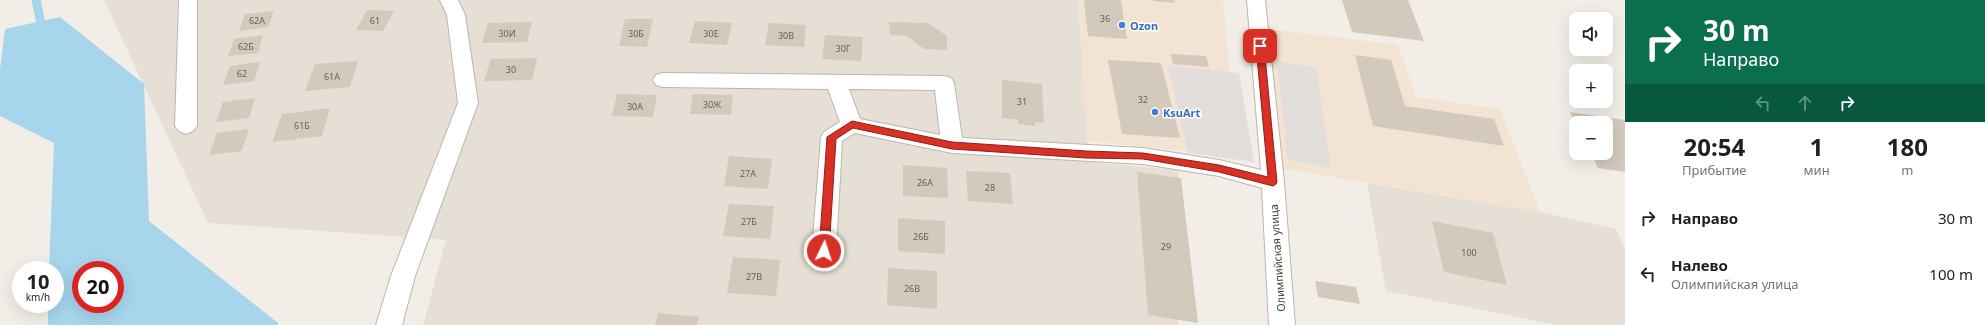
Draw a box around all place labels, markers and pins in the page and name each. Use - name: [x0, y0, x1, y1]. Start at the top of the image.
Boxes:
- place label: Ozon: [1130, 18, 1158, 33]
- marker: Ozon: [1117, 20, 1127, 30]
- pin: [1243, 29, 1277, 63]
- place label: KsuArt: [1163, 105, 1201, 120]
- marker: KsuArt: [1150, 107, 1160, 117]

